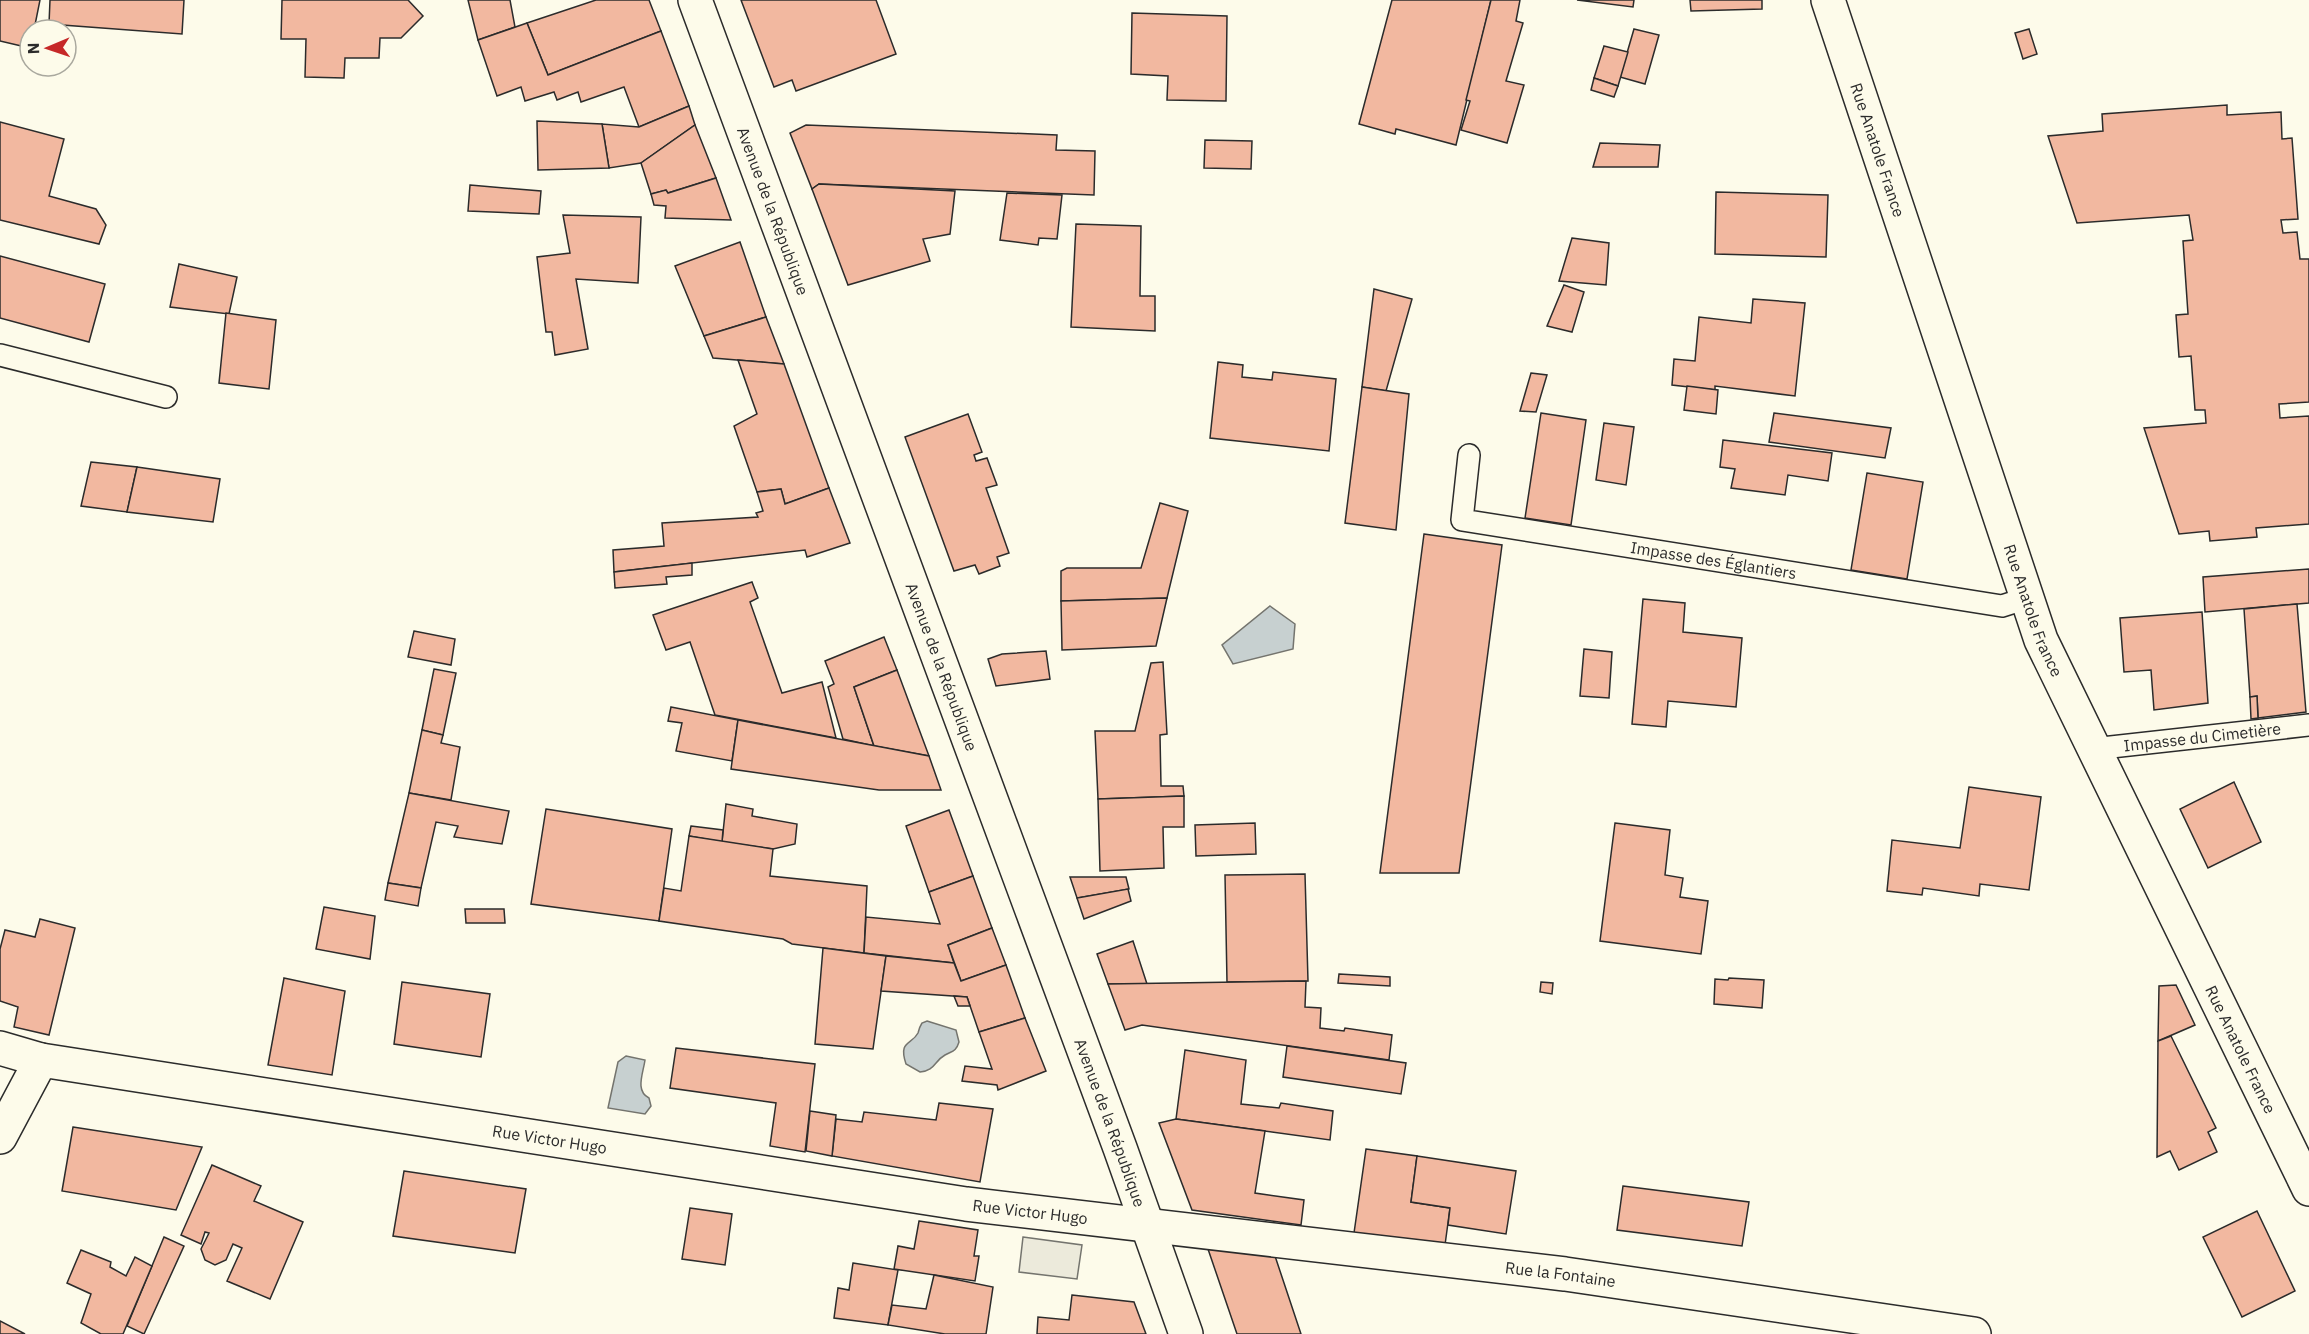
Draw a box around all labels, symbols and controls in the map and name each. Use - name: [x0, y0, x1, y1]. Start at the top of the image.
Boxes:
- north arrow: [18, 18, 78, 78]
- text: N: [23, 42, 43, 55]
- street label: Rue Anatole France: [1846, 80, 1910, 220]
- street label: Avenue de la République: [733, 124, 813, 298]
- street label: Impasse des Églantiers: [1629, 537, 1798, 583]
- street label: Rue Anatole France: [2000, 541, 2067, 680]
- street label: Avenue de la République: [902, 580, 982, 754]
- street label: Impasse du Cimetière: [2123, 718, 2282, 756]
- street label: Rue Anatole France: [2201, 982, 2281, 1117]
- street label: Avenue de la République: [1070, 1036, 1150, 1210]
- street label: Rue Victor Hugo: [491, 1120, 608, 1158]
- street label: Rue Victor Hugo: [972, 1195, 1089, 1228]
- street label: Rue la Fontaine: [1504, 1257, 1617, 1291]

